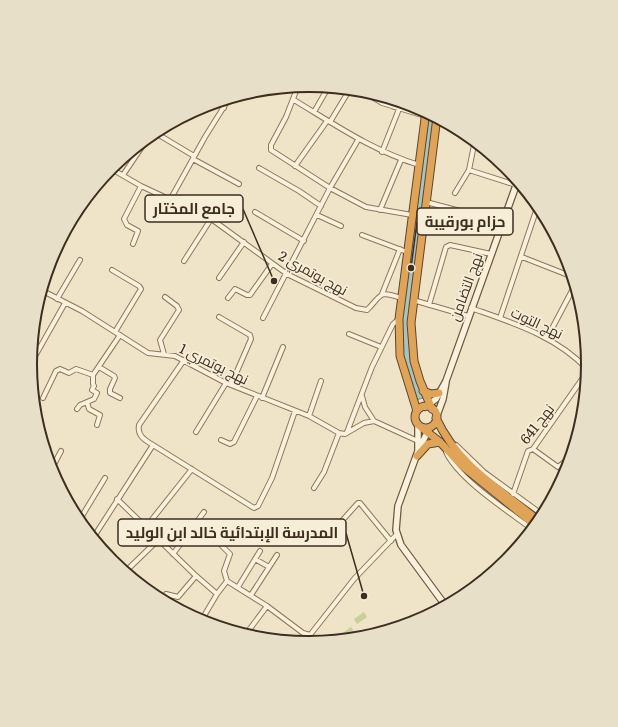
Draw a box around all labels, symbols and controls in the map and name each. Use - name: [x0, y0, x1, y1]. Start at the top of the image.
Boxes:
- callout: جامع المختار: [145, 195, 243, 222]
- text: جامع المختار: [152, 196, 235, 219]
- callout: حزام بورقيبة: [417, 208, 513, 235]
- text: حزام بورقيبة: [425, 209, 505, 232]
- street label: نهج بوتمري 2: [274, 245, 352, 302]
- street label: نهج التضامن: [443, 250, 487, 324]
- street label: نهج التوت: [508, 301, 567, 343]
- street label: نهج بوتمري 1: [175, 338, 252, 391]
- street label: نهج 641: [514, 399, 558, 447]
- callout: المدرسة الإبتدائية خالد ابن الوليد: [118, 519, 346, 546]
- text: المدرسة الإبتدائية خالد ابن الوليد: [126, 520, 338, 543]

